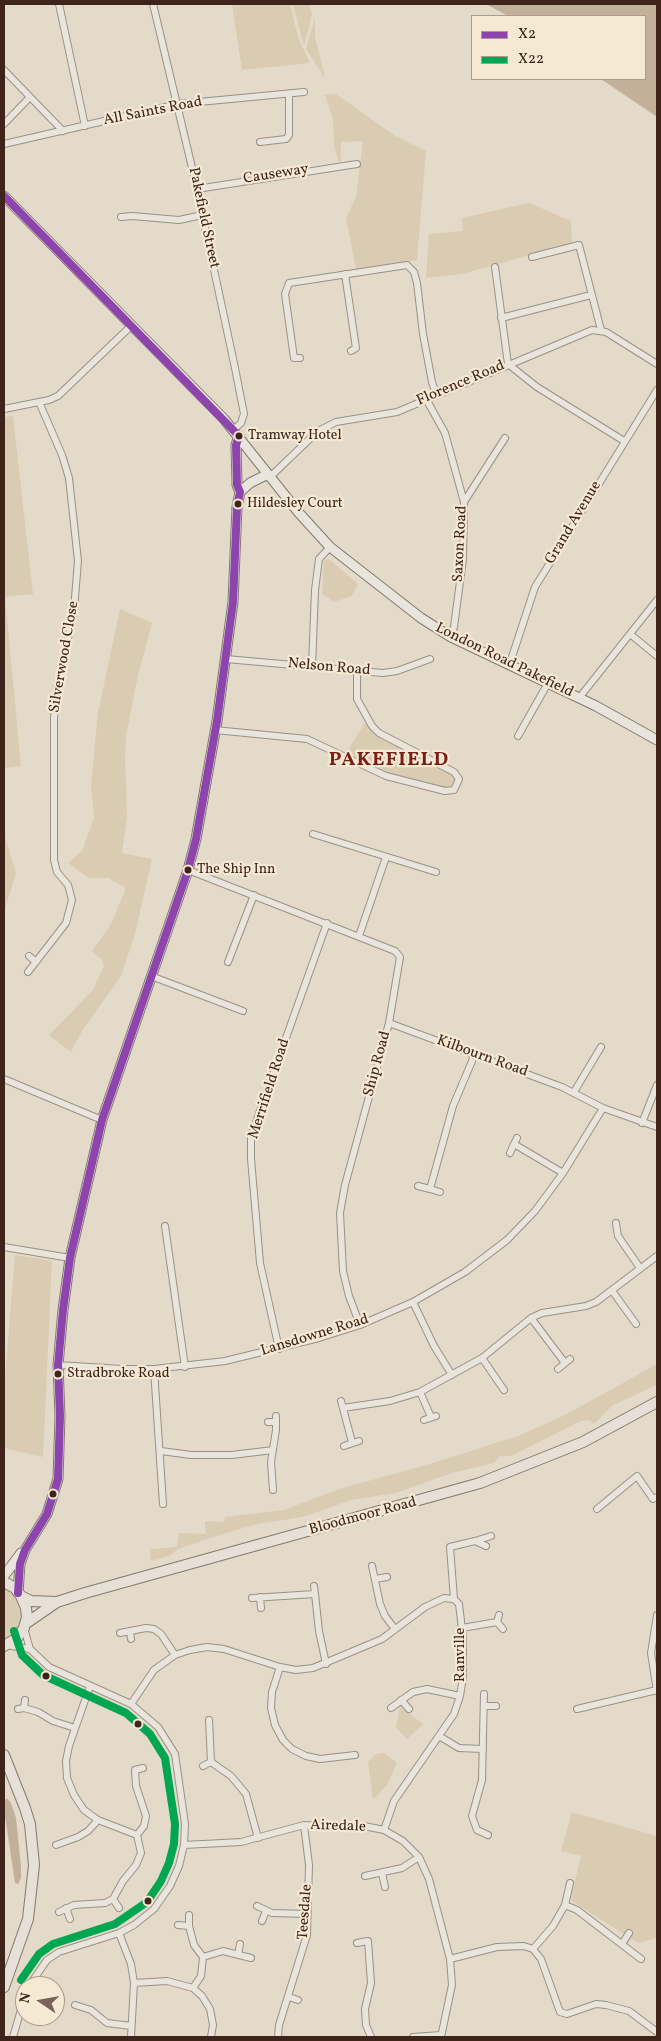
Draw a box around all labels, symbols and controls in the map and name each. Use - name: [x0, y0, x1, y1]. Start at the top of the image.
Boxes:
- legend: [471, 15, 646, 80]
- text: X2: [518, 24, 536, 45]
- text: X22: [518, 49, 544, 70]
- street label: All Saints Road: [102, 94, 204, 130]
- street label: Causeway: [242, 161, 310, 189]
- street label: Pakefield Street: [183, 166, 223, 270]
- street label: Florence Road: [414, 357, 508, 411]
- place label: Tramway Hotel: [248, 428, 342, 444]
- marker: Tramway Hotel: [234, 431, 244, 441]
- street label: Grand Avenue: [542, 478, 606, 568]
- place label: Hildesley Court: [247, 496, 343, 512]
- marker: Hildesley Court: [233, 499, 243, 509]
- street label: Saxon Road: [450, 505, 472, 583]
- street label: Silverwood Close: [46, 600, 84, 714]
- street label: London Road Pakefield: [432, 620, 576, 702]
- street label: Nelson Road: [287, 655, 371, 681]
- district label: PAKEFIELD: [328, 749, 450, 773]
- place label: The Ship Inn: [197, 862, 275, 878]
- marker: The Ship Inn: [183, 865, 193, 875]
- street label: Ship Road: [361, 1029, 395, 1099]
- street label: Kilbourn Road: [434, 1032, 530, 1082]
- street label: Merrifield Road: [245, 1037, 295, 1141]
- street label: Lansdowne Road: [259, 1311, 371, 1361]
- place label: Stradbroke Road: [67, 1366, 170, 1382]
- marker: Stradbroke Road: [53, 1369, 63, 1379]
- unlabelled marker: [48, 1489, 58, 1499]
- street label: Bloodmoor Road: [307, 1494, 419, 1540]
- street label: Ranville: [452, 1628, 470, 1682]
- unlabelled marker: [41, 1671, 51, 1681]
- unlabelled marker: [133, 1719, 143, 1729]
- street label: Airedale: [310, 1817, 366, 1837]
- street label: Teesdale: [295, 1883, 317, 1941]
- unlabelled marker: [143, 1896, 153, 1906]
- north arrow: [15, 1976, 65, 2026]
- text: N: [15, 1991, 36, 2005]

